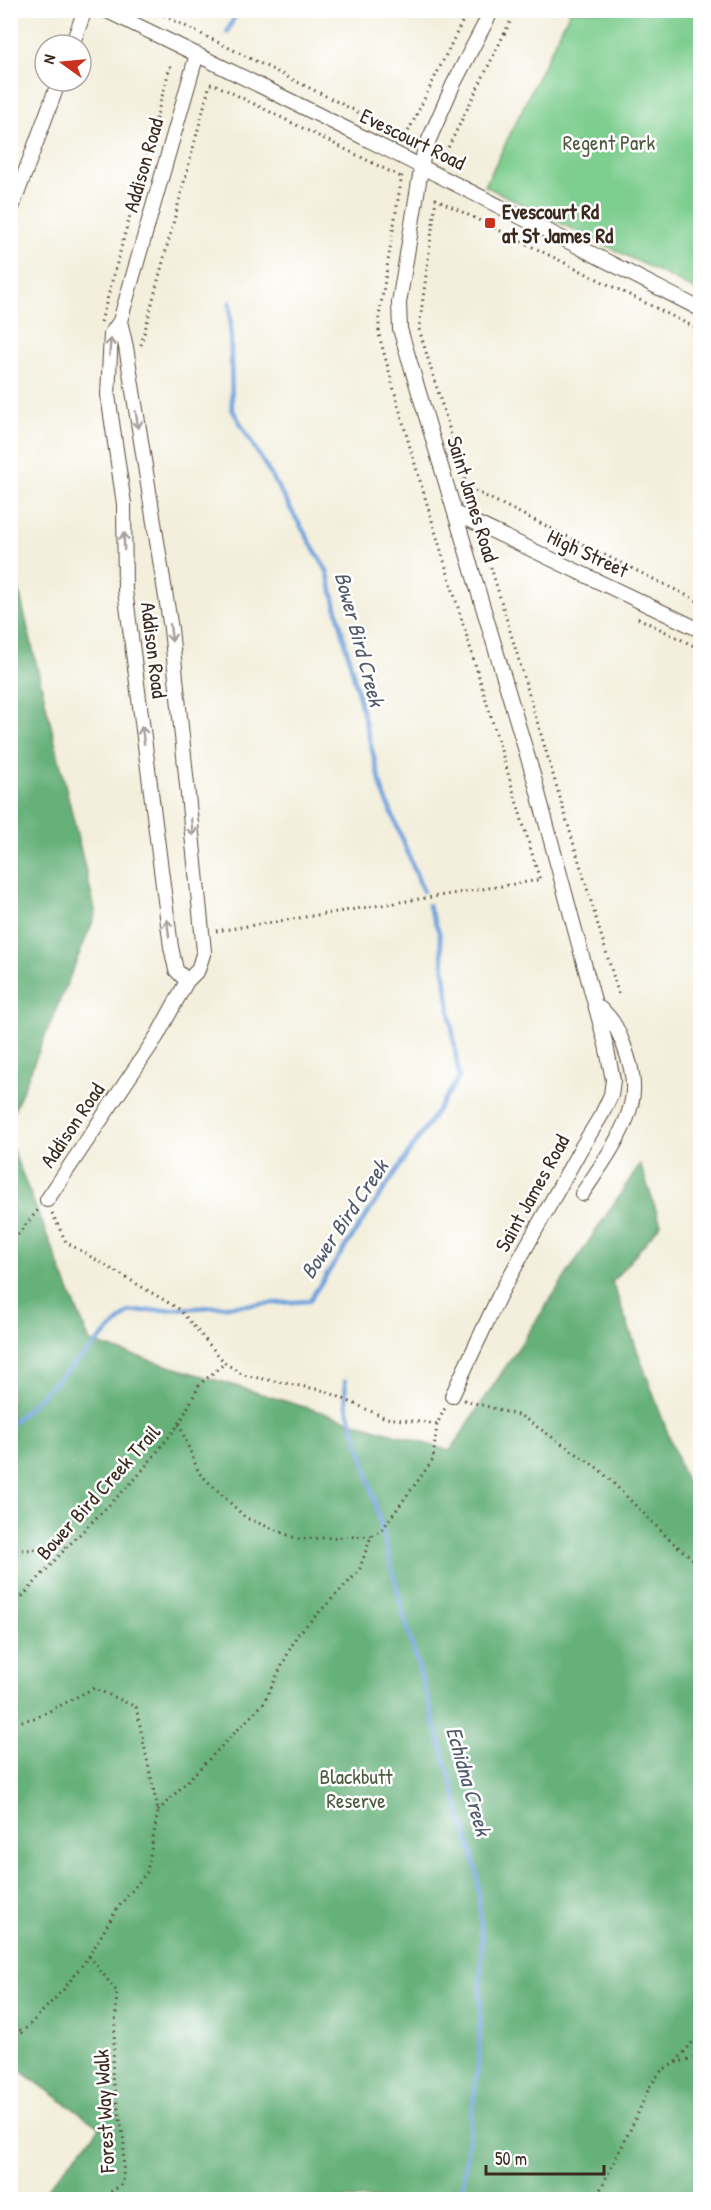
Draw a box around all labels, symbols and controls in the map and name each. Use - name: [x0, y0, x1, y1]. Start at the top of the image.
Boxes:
- north arrow: [33, 33, 93, 93]
- text: N: [37, 52, 60, 66]
- street label: Evescourt Road: [356, 101, 470, 177]
- street label: Addison Road: [116, 115, 170, 215]
- park label: Regent Park: [563, 128, 655, 157]
- place label: Evescourt Rd at St James Rd: [502, 197, 614, 250]
- marker: Evescourt Rd at St James Rd: [483, 216, 497, 230]
- one-way arrow: [105, 337, 116, 357]
- one-way arrow: [132, 410, 143, 429]
- street label: Saint James Road: [440, 433, 506, 565]
- street label: High Street: [543, 522, 634, 585]
- one-way arrow: [118, 531, 130, 551]
- water label: Bower Bird Creek: [328, 569, 393, 711]
- street label: Addison Road: [134, 600, 174, 700]
- one-way arrow: [166, 623, 177, 643]
- one-way arrow: [138, 725, 149, 745]
- one-way arrow: [187, 817, 198, 837]
- one-way arrow: [163, 919, 174, 938]
- street label: Addison Road: [33, 1077, 111, 1173]
- street label: Saint James Road: [488, 1129, 576, 1257]
- water label: Bower Bird Creek: [293, 1152, 396, 1285]
- street label: Bower Bird Creek Trail: [29, 1418, 167, 1566]
- water label: Echidna Creek: [439, 1723, 499, 1841]
- park label: Blackbutt Reserve: [320, 1762, 393, 1815]
- street label: Forest Way Walk: [86, 2048, 122, 2174]
- scale bar: [486, 2138, 604, 2176]
- text: 50 m: [495, 2146, 527, 2171]

